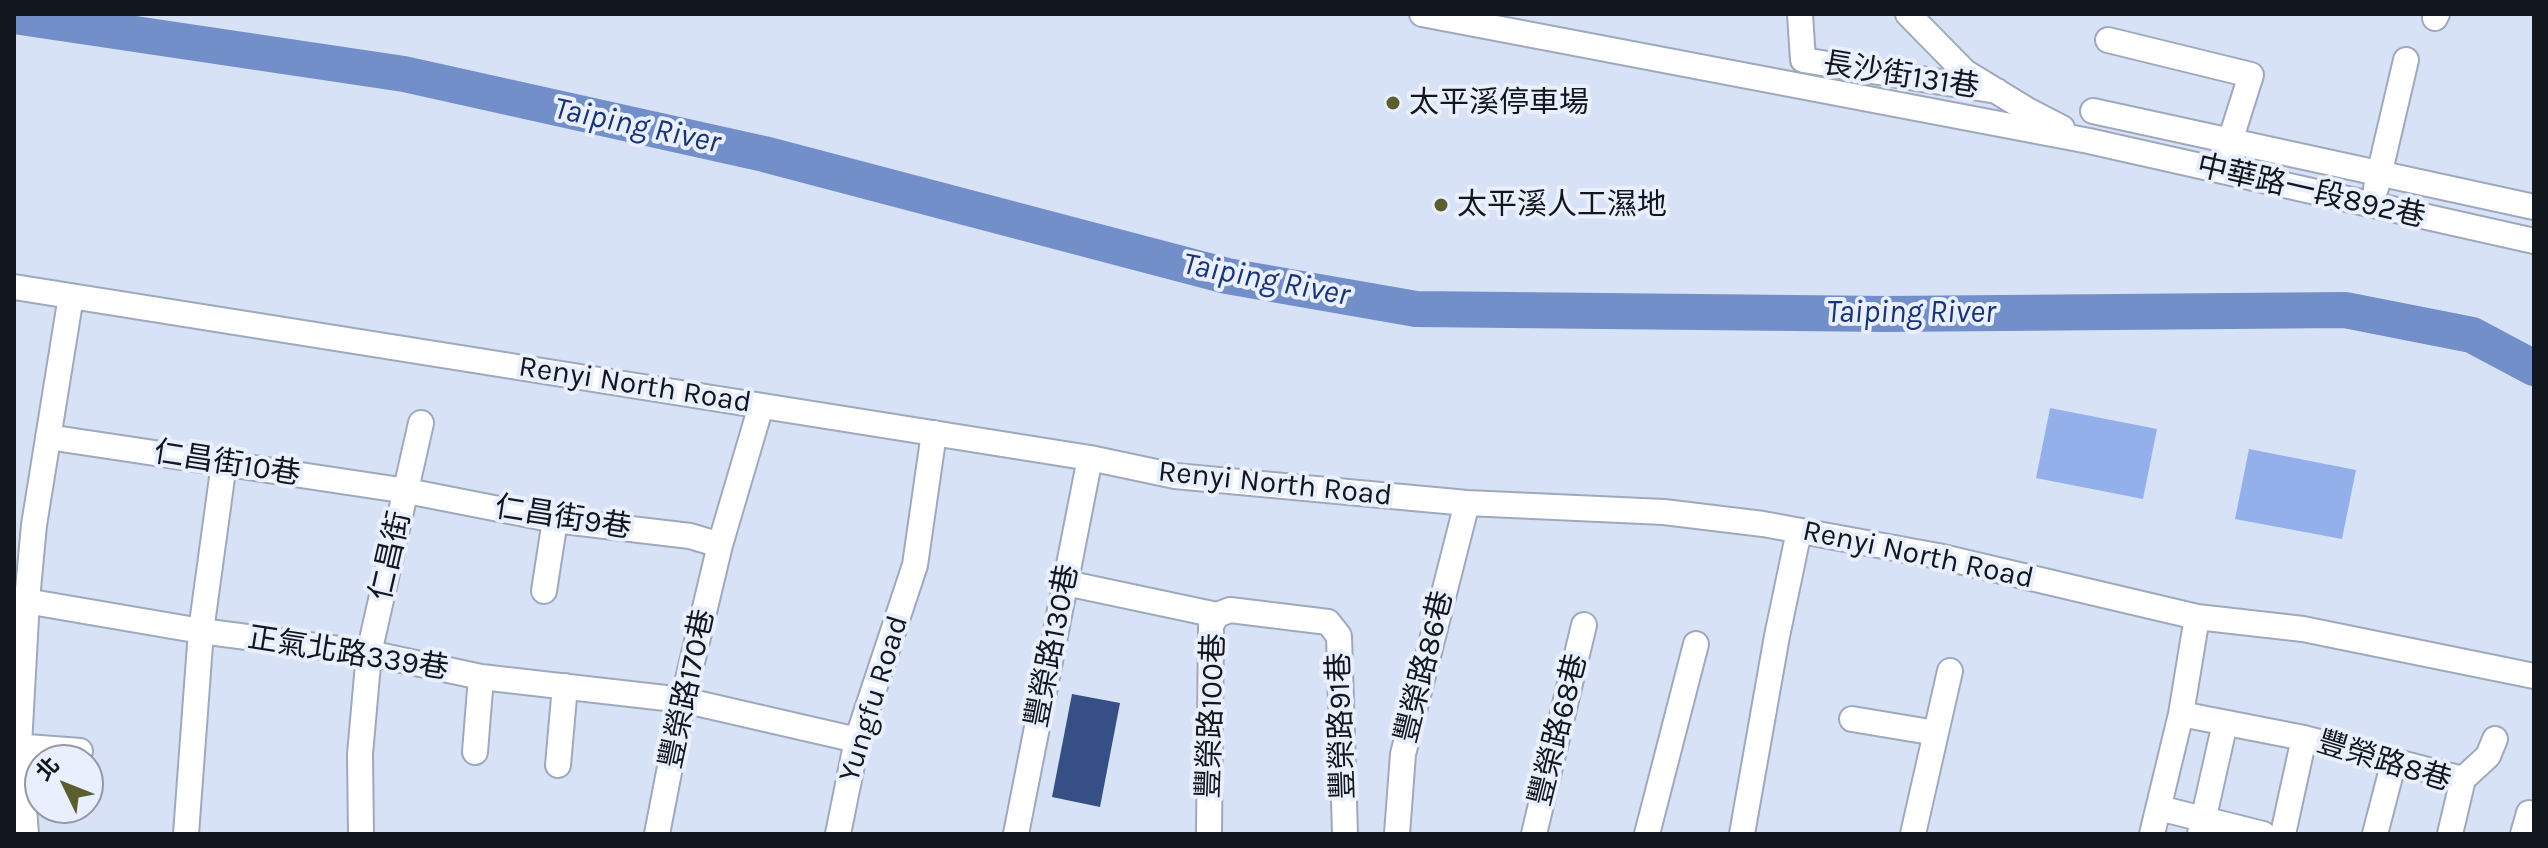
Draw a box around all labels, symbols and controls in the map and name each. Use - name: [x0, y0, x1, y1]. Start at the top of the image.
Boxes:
- street label: 長沙街131巷: [1820, 46, 1982, 106]
- place label: 太平溪停車場: [1409, 85, 1589, 121]
- water label: Taiping River: [550, 90, 724, 162]
- marker: 太平溪停車場: [1384, 94, 1402, 112]
- street label: 中華路一段892巷: [2193, 148, 2429, 236]
- place label: 太平溪人工濕地: [1457, 187, 1667, 223]
- marker: 太平溪人工濕地: [1432, 196, 1450, 214]
- water label: Taiping River: [1179, 245, 1353, 315]
- water label: Taiping River: [1826, 294, 1996, 332]
- street label: Renyi North Road: [516, 349, 754, 421]
- street label: 仁昌街10巷: [151, 435, 303, 493]
- street label: Renyi North Road: [1156, 454, 1394, 514]
- street label: 仁昌街9巷: [492, 489, 634, 547]
- street label: 仁昌街: [363, 508, 419, 604]
- street label: Renyi North Road: [1799, 513, 2037, 597]
- street label: 豐榮路130巷: [1020, 561, 1086, 731]
- street label: 豐榮路86巷: [1389, 587, 1461, 747]
- street label: 豐榮路170巷: [654, 606, 722, 772]
- street label: Yungfu Road: [832, 611, 916, 787]
- street label: 正氣北路339巷: [245, 620, 451, 688]
- street label: 豐榮路100巷: [1191, 633, 1233, 799]
- street label: 豐榮路68巷: [1523, 650, 1595, 810]
- street label: 豐榮路91巷: [1321, 652, 1363, 800]
- street label: 豐榮路8巷: [2313, 725, 2455, 799]
- north arrow: [24, 744, 104, 824]
- text: 北: [31, 752, 65, 786]

